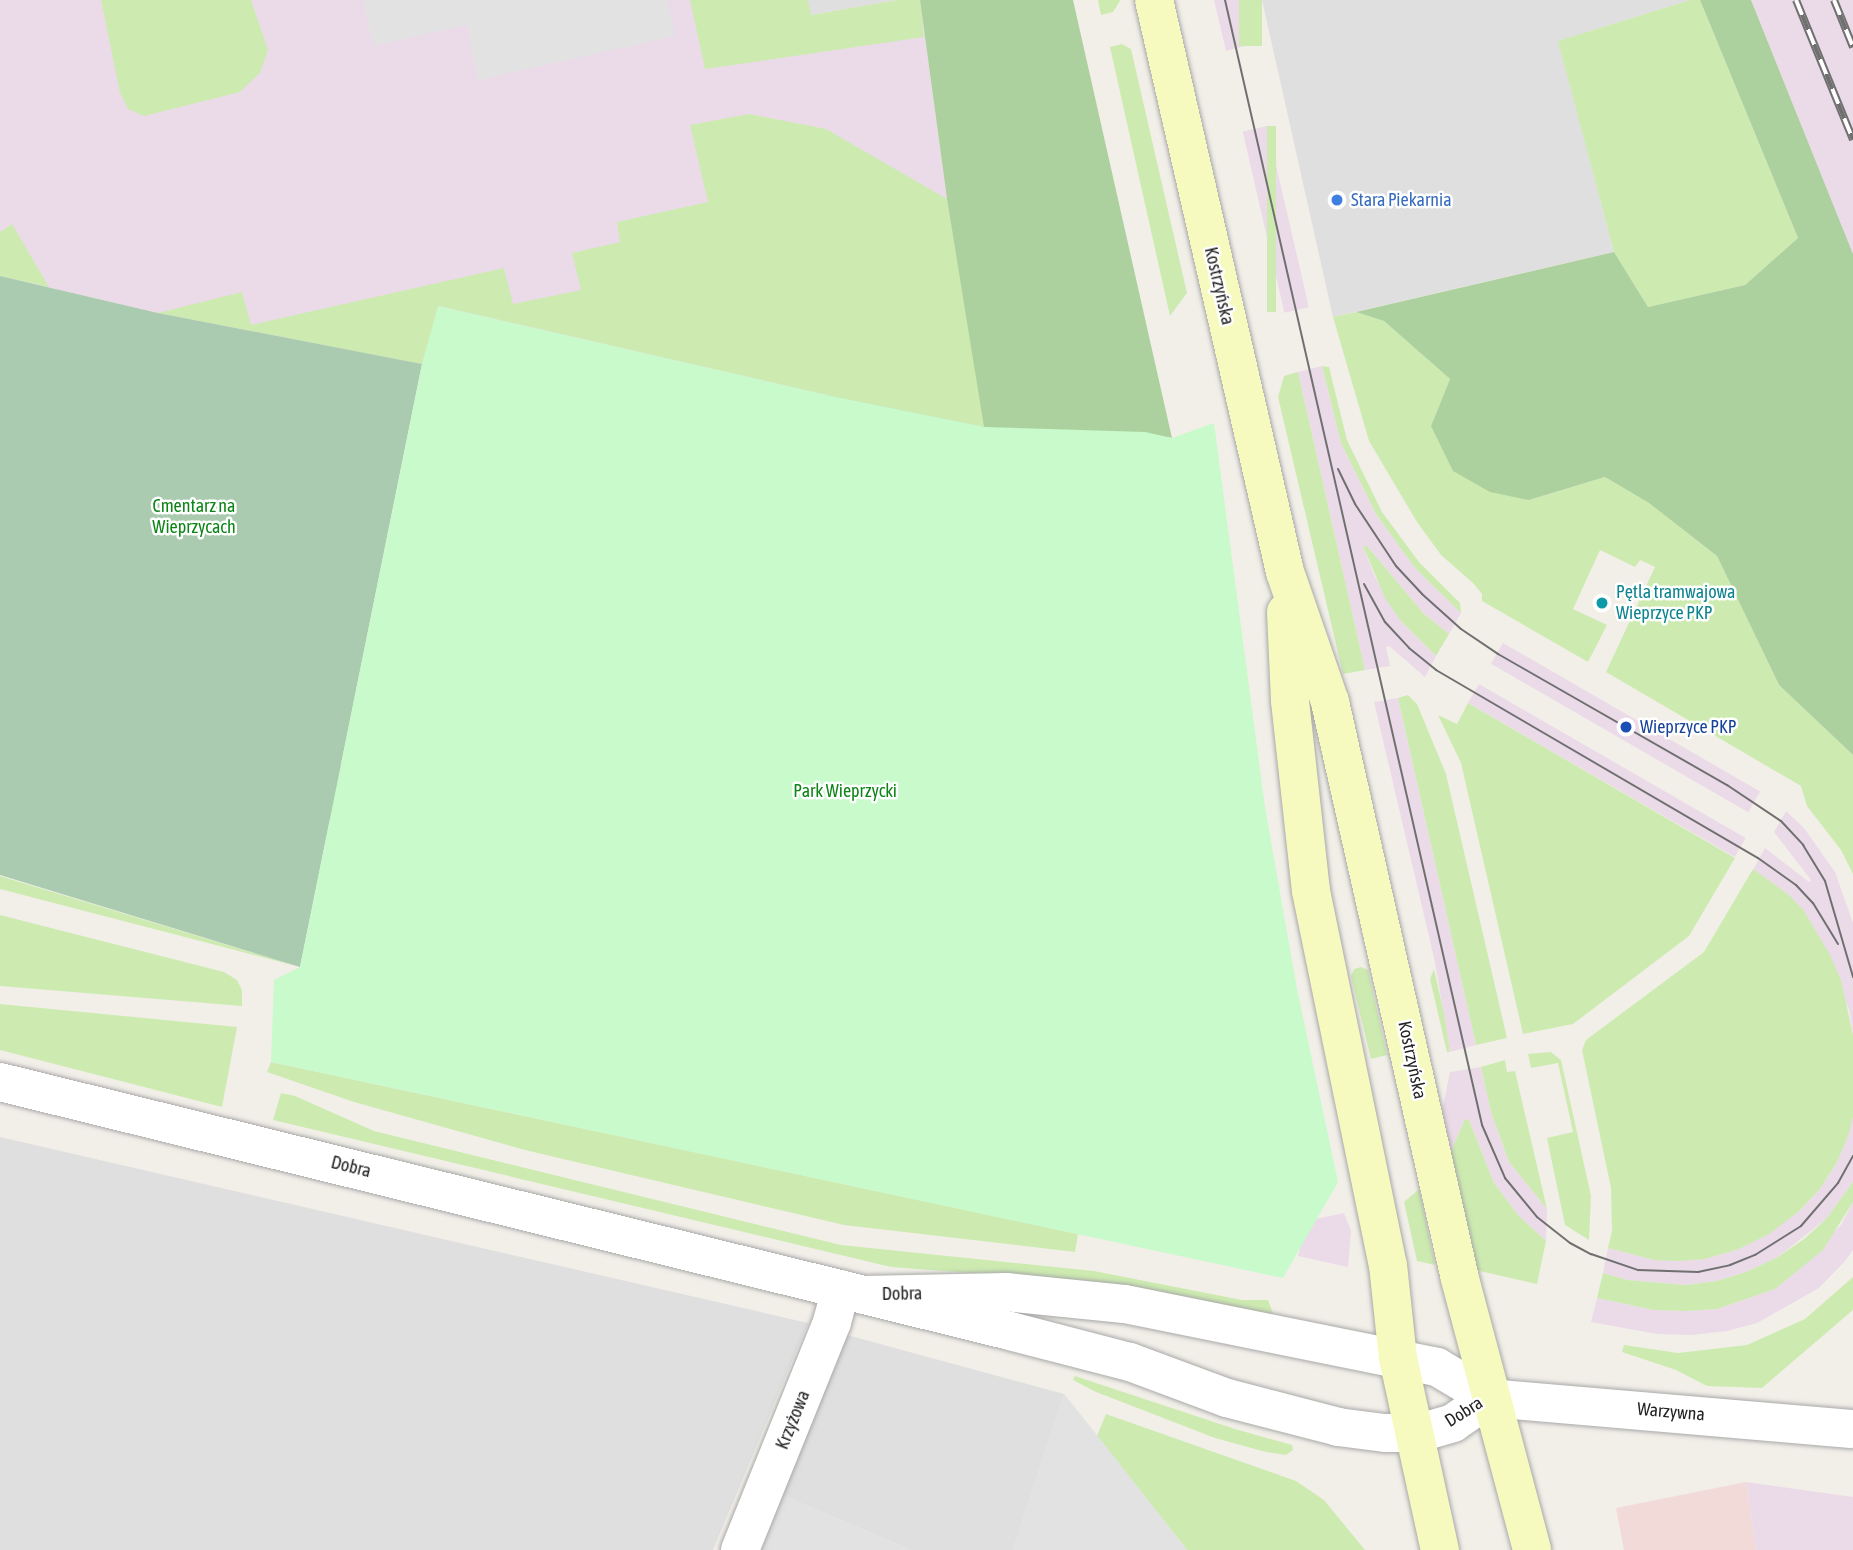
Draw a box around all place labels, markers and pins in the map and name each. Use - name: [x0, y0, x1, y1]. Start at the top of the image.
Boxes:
- place label: Stara Piekarnia: [1351, 189, 1452, 211]
- marker: Stara Piekarnia: [1329, 192, 1345, 208]
- place label: Pętla tramwajowa Wieprzyce PKP: [1616, 582, 1735, 624]
- marker: Pętla tramwajowa Wieprzyce PKP: [1594, 595, 1610, 611]
- place label: Wieprzyce PKP: [1640, 716, 1737, 738]
- marker: Wieprzyce PKP: [1618, 719, 1634, 735]

